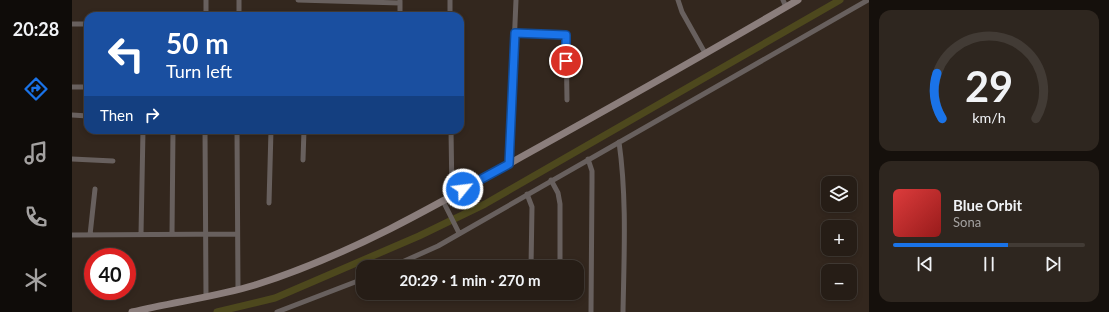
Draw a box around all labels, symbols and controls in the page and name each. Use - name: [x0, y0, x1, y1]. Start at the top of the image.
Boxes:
- text: 20:28: [13, 18, 59, 40]
- text: 50 m: [166, 26, 229, 60]
- icon: left: [100, 28, 152, 80]
- pin: [549, 44, 583, 78]
- icon: arrive: [555, 50, 577, 72]
- text: Turn left: [166, 60, 232, 82]
- text: 29: [965, 60, 1013, 110]
- icon: directions: [22, 75, 50, 103]
- icon: right: [141, 104, 163, 126]
- text: Then: [100, 106, 133, 124]
- text: km/h: [972, 108, 1006, 125]
- icon: music: [22, 139, 50, 167]
- position arrow: [442, 168, 484, 210]
- map controls: [821, 176, 857, 300]
- button: layers: [821, 176, 857, 212]
- text: Blue Orbit: [953, 196, 1022, 214]
- icon: phone: [22, 203, 50, 231]
- text: Sona: [953, 214, 981, 230]
- button: +: [821, 220, 857, 256]
- speed limit sign: 40: [84, 248, 136, 300]
- icon: previous: [914, 253, 936, 275]
- icon: pause: [978, 253, 1000, 275]
- icon: next: [1042, 253, 1064, 275]
- button: −: [821, 264, 857, 300]
- icon: climate: [22, 266, 50, 294]
- text: 20:29 · 1 min · 270 m: [400, 271, 540, 289]

